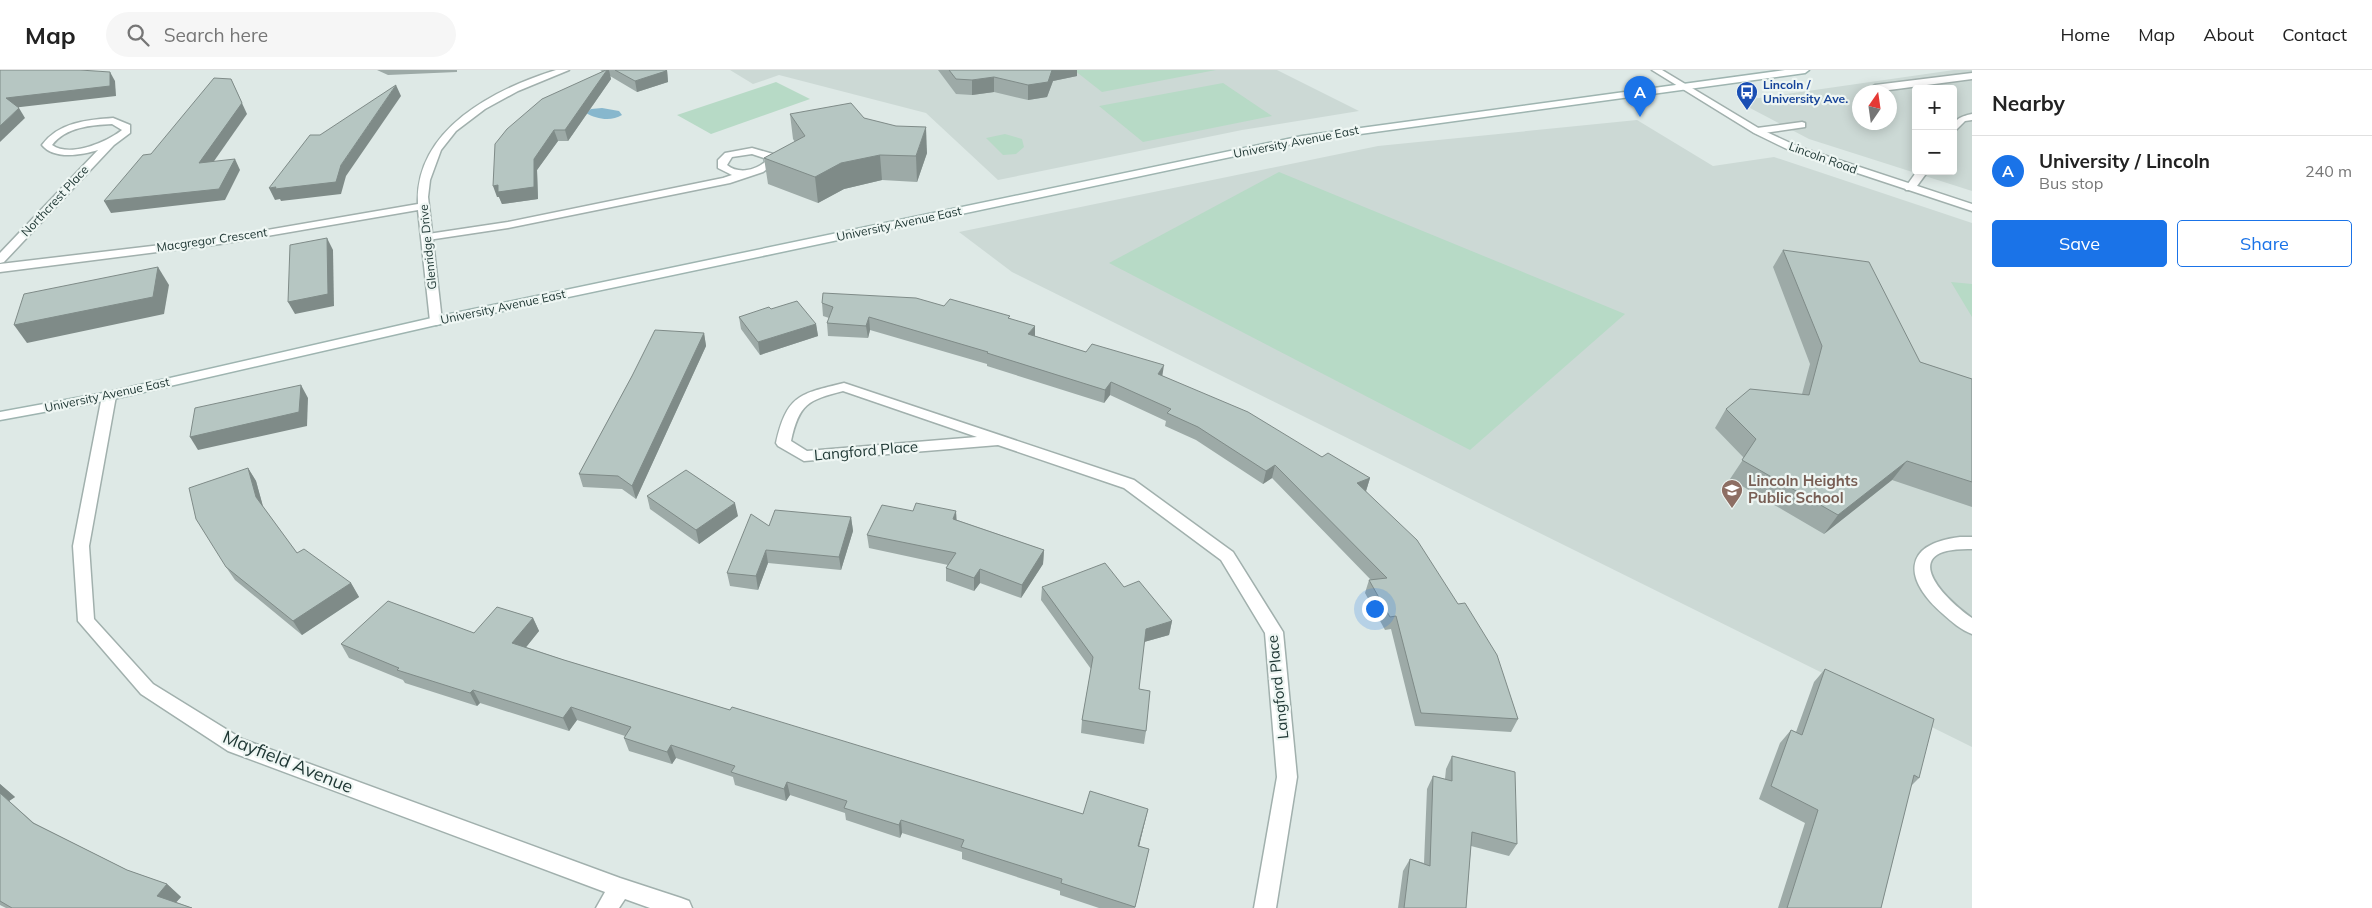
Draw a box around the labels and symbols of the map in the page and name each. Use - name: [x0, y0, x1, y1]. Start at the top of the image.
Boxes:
- pin: A: [1624, 76, 1656, 117]
- place label: Lincoln / University Ave.: [1763, 77, 1848, 106]
- bus stop icon: Lincoln / University Ave.: [1735, 80, 1759, 111]
- north arrow: [1852, 85, 1897, 130]
- street label: University Avenue East: [1232, 122, 1360, 161]
- street label: Lincoln Road: [1787, 138, 1859, 177]
- street label: Northcrest Place: [18, 162, 91, 239]
- street label: University Avenue East: [835, 203, 963, 244]
- street label: Glenridge Drive: [416, 204, 439, 290]
- street label: Macgregor Crescent: [156, 224, 268, 255]
- street label: University Avenue East: [439, 286, 567, 327]
- street label: University Avenue East: [43, 374, 171, 415]
- street label: Langford Place: [813, 436, 919, 465]
- place label: Lincoln Heights Public School: [1748, 471, 1858, 507]
- school or university icon: Lincoln Heights Public School: [1720, 478, 1744, 509]
- your location: [1362, 596, 1388, 622]
- street label: Langford Place: [1263, 634, 1292, 740]
- street label: Mayfield Avenue: [220, 725, 357, 798]

